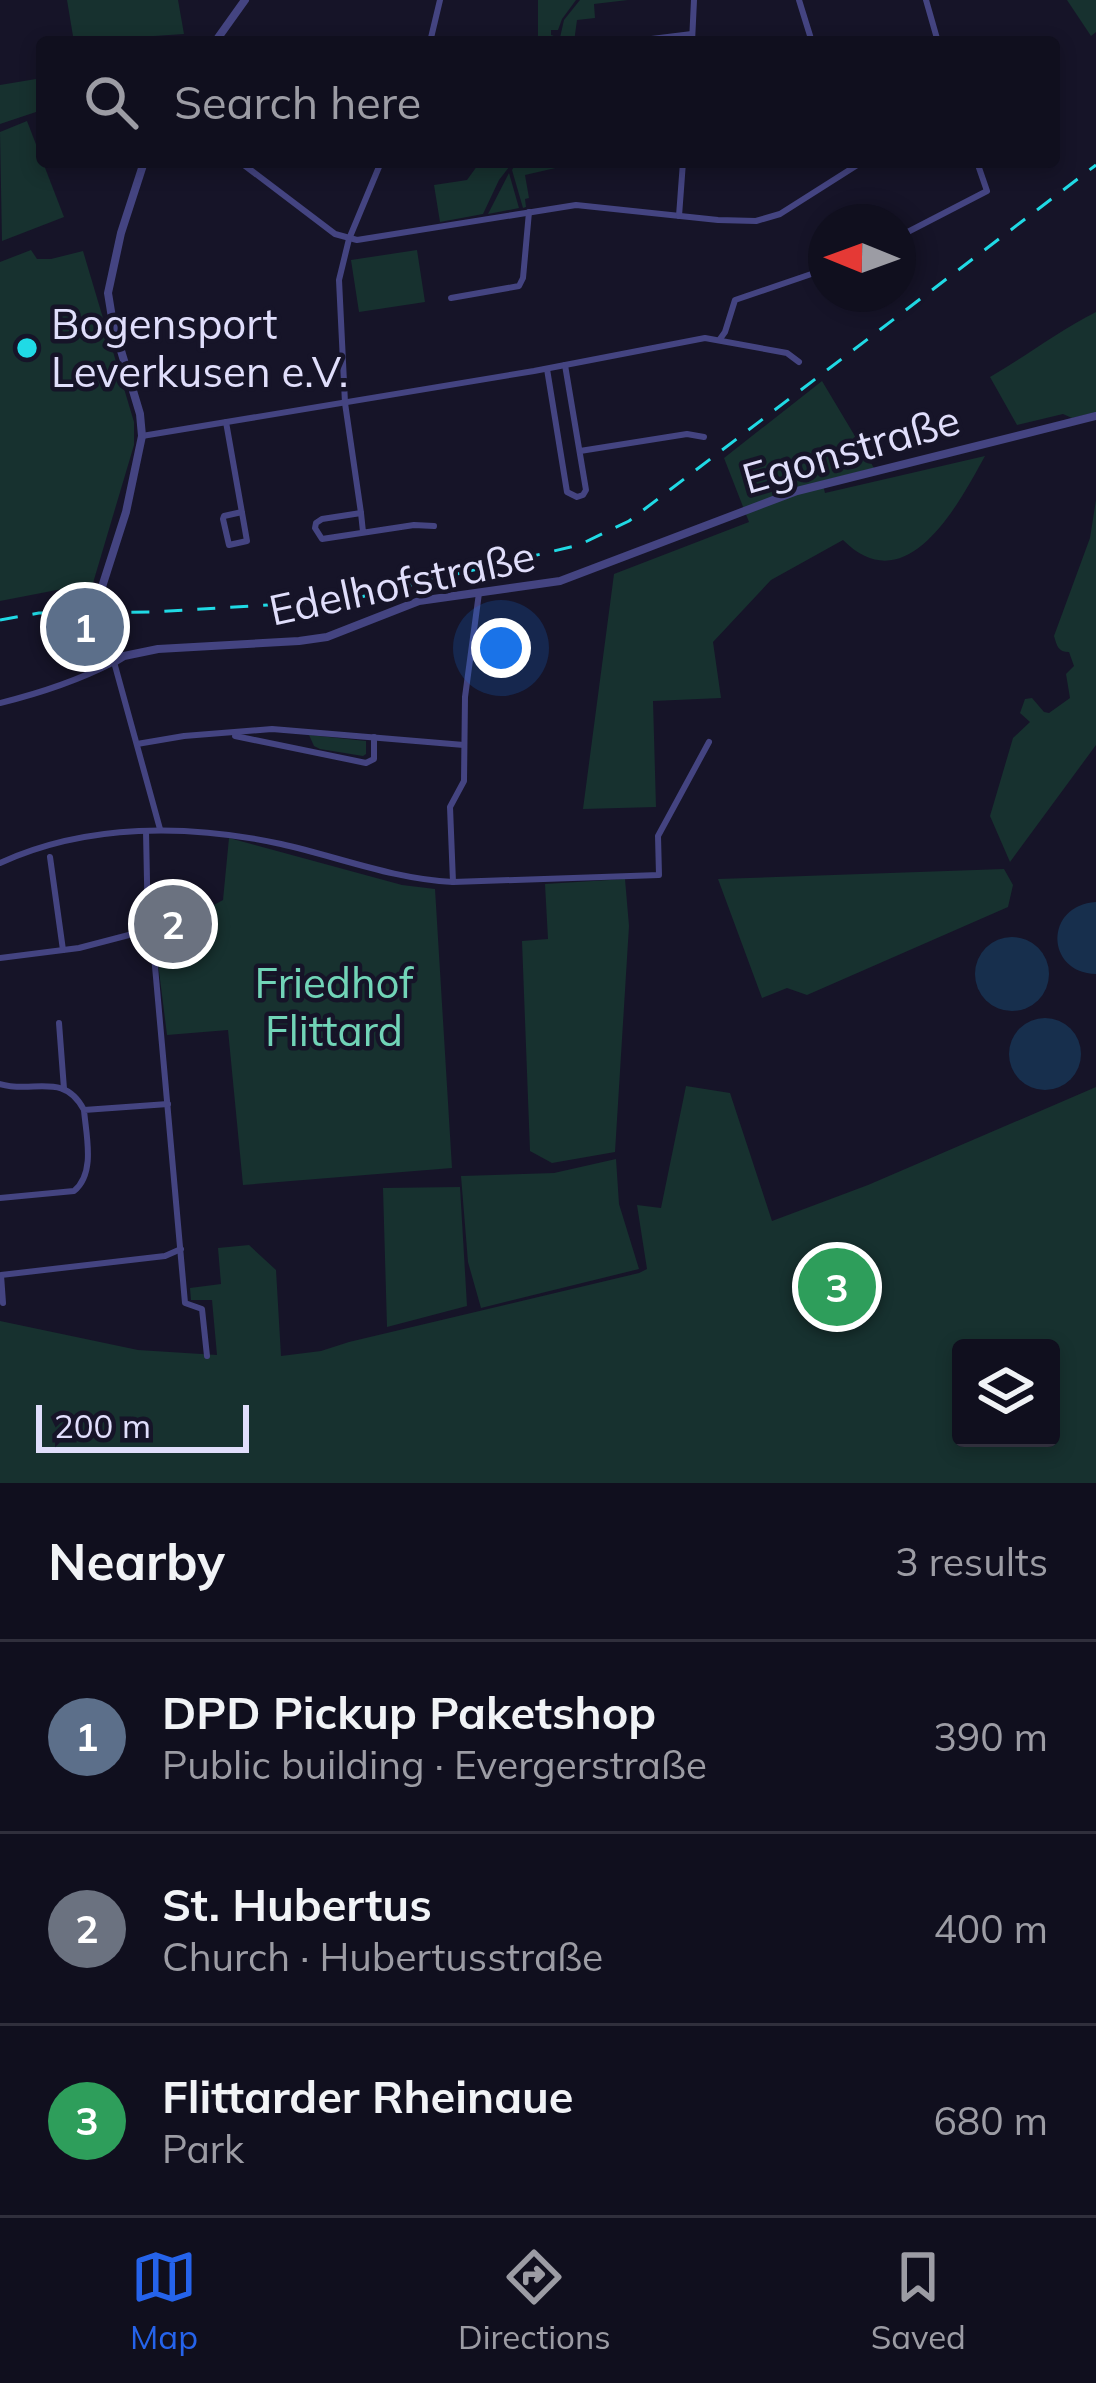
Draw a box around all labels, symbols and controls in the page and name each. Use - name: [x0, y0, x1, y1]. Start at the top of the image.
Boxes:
- search box: [36, 36, 1060, 168]
- icon: search: [78, 69, 144, 135]
- text: Search here: [174, 74, 421, 130]
- north arrow: [808, 204, 916, 312]
- place label: Bogensport Leverkusen e.V.: [51, 297, 348, 398]
- marker: Bogensport Leverkusen e.V.: [14, 335, 40, 361]
- street label: Egonstraße: [736, 392, 966, 505]
- street label: Edelhofstraße: [264, 529, 539, 636]
- pin: 1: [46, 582, 124, 672]
- your location: [471, 618, 531, 678]
- pin: 2: [134, 879, 212, 969]
- park label: Friedhof Flittard: [254, 956, 414, 1057]
- pin: 3: [798, 1242, 876, 1332]
- map controls: [952, 1339, 1060, 1447]
- button: layers: [952, 1339, 1060, 1447]
- scale bar: [36, 1399, 249, 1452]
- text: 200 m: [54, 1405, 151, 1446]
- text: Nearby: [48, 1529, 225, 1593]
- text: 3 results: [895, 1537, 1048, 1586]
- text: DPD Pickup Paketshop: [162, 1684, 656, 1740]
- text: 1: [75, 1712, 99, 1761]
- text: 390 m: [933, 1712, 1048, 1761]
- text: Public building · Evergerstraße: [162, 1740, 707, 1789]
- text: St. Hubertus: [162, 1876, 432, 1932]
- text: 2: [75, 1904, 99, 1953]
- text: 400 m: [933, 1904, 1048, 1953]
- text: Church · Hubertusstraße: [162, 1932, 603, 1981]
- text: Flittarder Rheinaue: [162, 2068, 574, 2124]
- text: 3: [75, 2096, 99, 2145]
- text: 680 m: [933, 2096, 1048, 2145]
- text: Park: [162, 2124, 244, 2173]
- tab: Map: [130, 2244, 198, 2357]
- tab: Directions: [458, 2244, 611, 2357]
- tab: Saved: [871, 2244, 966, 2357]

